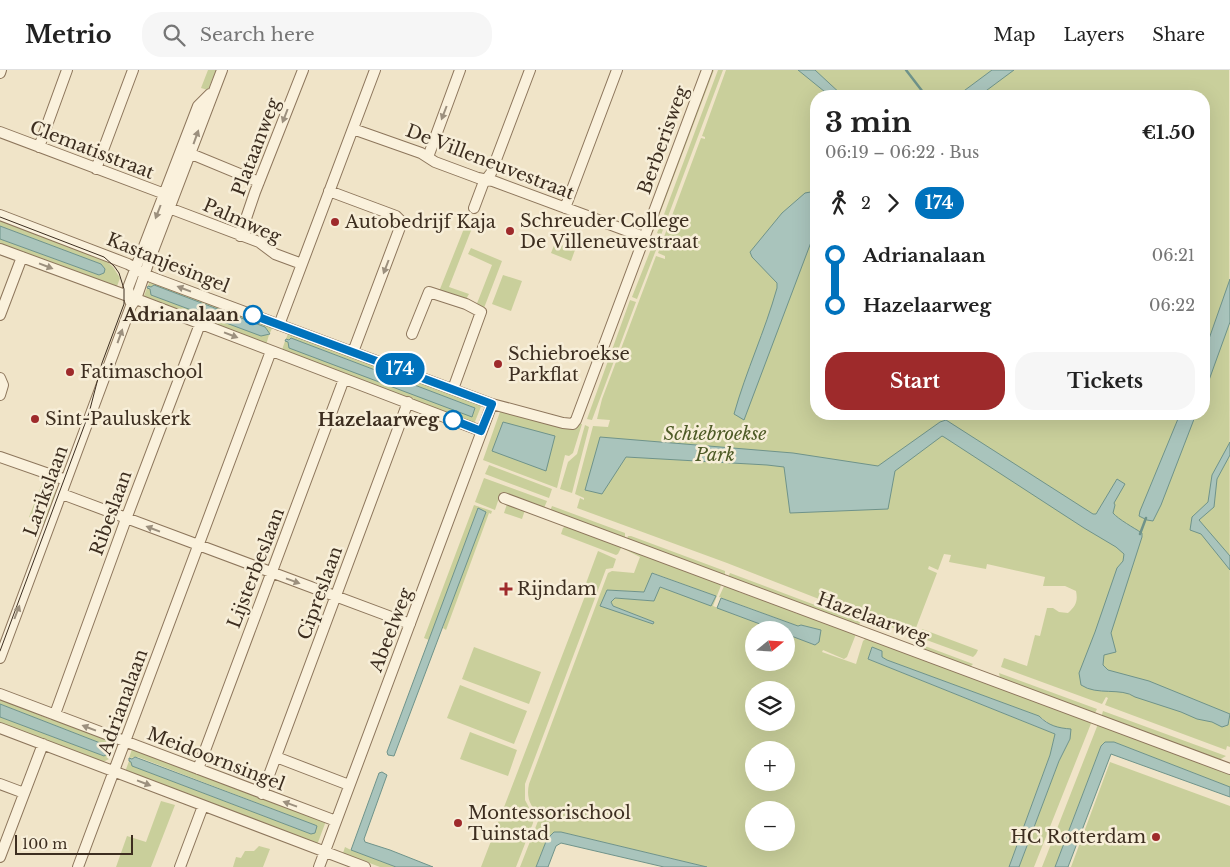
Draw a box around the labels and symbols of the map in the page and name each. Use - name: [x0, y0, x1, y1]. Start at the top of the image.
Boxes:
- street label: Berberisweg: [633, 83, 693, 197]
- street label: Plataanweg: [227, 95, 285, 199]
- one-way arrow: [440, 106, 447, 121]
- one-way arrow: [281, 108, 289, 123]
- street label: Clematisstraat: [27, 116, 157, 184]
- street label: De Villeneuvestraat: [403, 120, 578, 204]
- one-way arrow: [193, 129, 200, 144]
- street label: Palmweg: [200, 194, 285, 248]
- one-way arrow: [154, 205, 162, 220]
- place label: Schreuder College De Villeneuvestraat: [520, 210, 699, 253]
- place label: Autobedrijf Kaja: [344, 211, 496, 233]
- marker: Autobedrijf Kaja: [329, 216, 341, 228]
- marker: Schreuder College De Villeneuvestraat: [504, 225, 516, 237]
- street label: Kastanjesingel: [103, 228, 233, 298]
- one-way arrow: [382, 259, 389, 274]
- one-way arrow: [38, 263, 53, 270]
- one-way arrow: [177, 284, 191, 292]
- place label: Adrianalaan: [122, 304, 239, 326]
- marker: Adrianalaan: [243, 305, 263, 325]
- one-way arrow: [117, 329, 124, 344]
- one-way arrow: [223, 332, 238, 339]
- place label: Schiebroekse Parkflat: [508, 343, 630, 386]
- line badge: 174: [371, 353, 429, 385]
- marker: Schiebroekse Parkflat: [492, 358, 504, 370]
- place label: Fatimaschool: [80, 361, 203, 383]
- marker: Fatimaschool: [64, 366, 76, 378]
- place label: Sint-Pauluskerk: [45, 408, 191, 430]
- place label: Hazelaarweg: [318, 409, 440, 431]
- marker: Hazelaarweg: [443, 410, 463, 430]
- marker: Sint-Pauluskerk: [29, 413, 41, 425]
- park label: Schiebroekse Park: [664, 423, 766, 466]
- street label: Larikslaan: [19, 442, 73, 540]
- street label: Ribeslaan: [85, 468, 137, 558]
- street label: Lijsterbeslaan: [223, 505, 289, 631]
- one-way arrow: [145, 525, 160, 533]
- street label: Cipreslaan: [293, 543, 347, 643]
- one-way arrow: [286, 578, 301, 585]
- place label: Rijndam: [517, 578, 597, 600]
- marker: Rijndam: [499, 582, 513, 596]
- street label: Abeelweg: [365, 585, 417, 676]
- street label: Hazelaarweg: [814, 588, 932, 648]
- one-way arrow: [14, 605, 21, 620]
- north arrow: [745, 621, 795, 671]
- street label: Adrianalaan: [93, 646, 152, 759]
- one-way arrow: [82, 723, 96, 731]
- street label: Meidoornsingel: [144, 723, 288, 795]
- one-way arrow: [136, 780, 151, 787]
- one-way arrow: [282, 800, 297, 808]
- place label: Montessorischool Tuinstad: [468, 802, 631, 845]
- marker: Montessorischool Tuinstad: [452, 817, 464, 829]
- place label: HC Rotterdam: [1010, 826, 1146, 848]
- marker: HC Rotterdam: [1150, 831, 1162, 843]
- scale bar: [15, 832, 132, 855]

